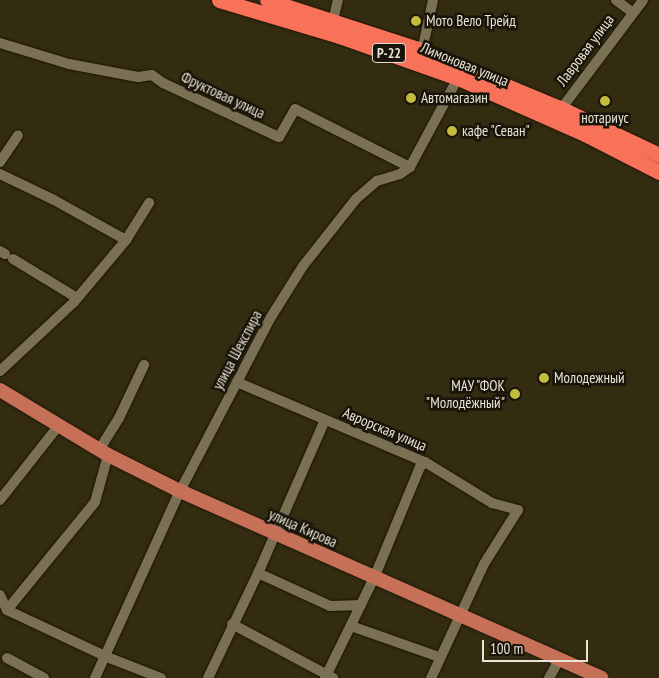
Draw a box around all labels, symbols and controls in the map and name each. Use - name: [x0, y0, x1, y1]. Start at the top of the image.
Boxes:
- street label: Лавровая улица: [552, 11, 618, 89]
- place label: Мото Вело Трейд: [426, 12, 516, 30]
- marker: Мото Вело Трейд: [410, 15, 422, 27]
- street label: Лимоновая улица: [418, 38, 512, 90]
- road number: Р-22: [372, 42, 406, 64]
- street label: Фруктовая улица: [178, 68, 268, 122]
- place label: Автомагазин: [421, 89, 488, 107]
- marker: Автомагазин: [405, 92, 417, 104]
- marker: нотариус: [599, 95, 611, 107]
- place label: нотариус: [581, 109, 629, 127]
- place label: кафе "Севан": [462, 122, 531, 140]
- marker: кафе "Севан": [446, 125, 458, 137]
- street label: улица Шекспира: [209, 307, 265, 393]
- place label: Молодежный: [554, 369, 625, 387]
- marker: Молодежный: [538, 372, 550, 384]
- place label: МАУ "ФОК "Молодёжный": [426, 376, 505, 411]
- marker: МАУ "ФОК "Молодёжный": [509, 388, 521, 400]
- street label: Аврорская улица: [340, 403, 430, 455]
- street label: улица Кирова: [266, 505, 340, 551]
- scale bar: [484, 630, 590, 662]
- text: 100 m: [490, 639, 523, 658]

